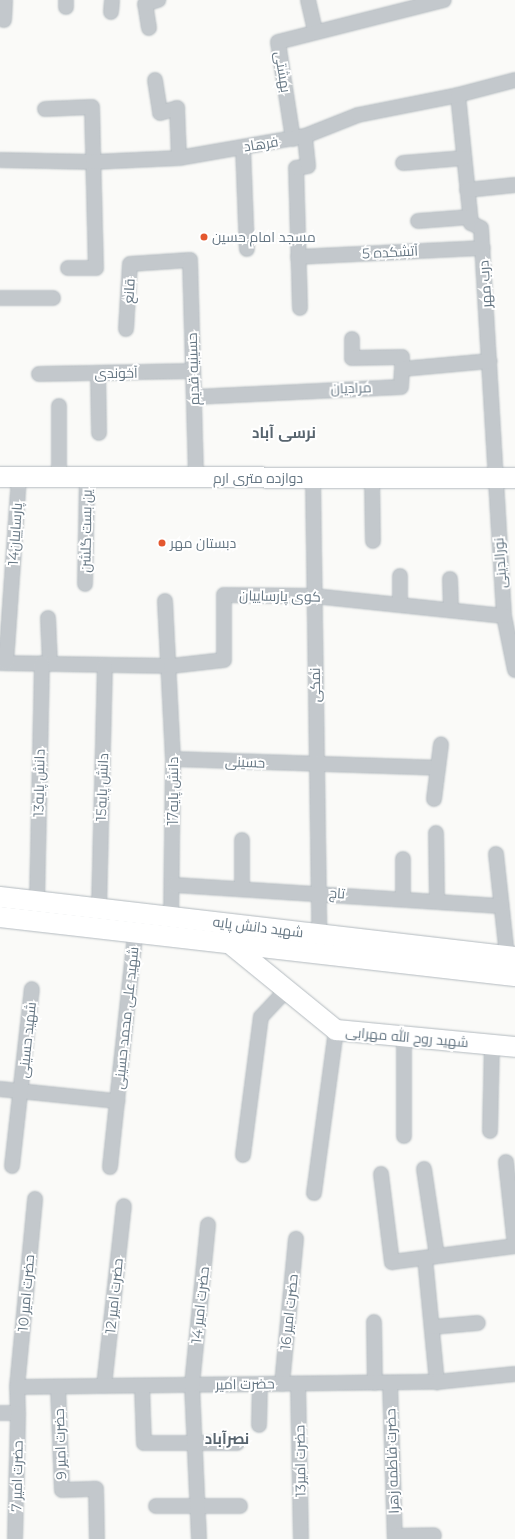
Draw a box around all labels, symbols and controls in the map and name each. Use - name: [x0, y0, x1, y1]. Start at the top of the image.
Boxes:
- street label: بهشتی: [271, 50, 295, 94]
- street label: فرهاد: [243, 133, 279, 155]
- place label: مسجد امام حسین: [212, 229, 316, 245]
- marker: مسجد امام حسین: [199, 232, 209, 242]
- street label: آتشکده 5: [362, 242, 418, 262]
- street label: درب مهر: [475, 260, 495, 308]
- street label: قانع: [120, 278, 138, 304]
- street label: حسینیه قدیم: [183, 332, 203, 406]
- street label: آخوندی: [94, 364, 138, 382]
- street label: مرادیان: [330, 379, 372, 397]
- district label: نرسی آباد: [252, 424, 316, 442]
- street label: دوازده متری ارم: [213, 470, 303, 486]
- street label: ین بست گلشن: [77, 489, 95, 573]
- street label: پارساییان14: [4, 502, 26, 566]
- place label: دبستان مهر: [170, 535, 236, 551]
- street label: نورالدینی: [490, 537, 510, 589]
- marker: دبستان مهر: [157, 538, 167, 548]
- street label: کوی پارساییان: [239, 587, 321, 605]
- street label: نمکی: [306, 667, 324, 703]
- street label: دانش پایه13: [30, 749, 48, 817]
- street label: دانش پایه15: [92, 753, 112, 821]
- street label: حسینی: [225, 753, 265, 771]
- street label: دانش پایه17: [165, 757, 181, 825]
- street label: تاچ: [328, 884, 346, 902]
- street label: شهید دانش پایه: [212, 913, 304, 941]
- street label: شهید علی محمد حسینی: [110, 946, 142, 1090]
- street label: شهید حسینی: [15, 1001, 39, 1079]
- street label: شهید روح الله مهرابی: [345, 1023, 469, 1051]
- street label: حضرت امیر 10: [14, 1254, 38, 1332]
- street label: حضرت امیر 12: [102, 1257, 126, 1335]
- street label: حضرت امیر 14: [188, 1266, 212, 1344]
- street label: حضرت امیر 16: [277, 1273, 301, 1351]
- street label: حضرت امیر: [215, 1375, 275, 1393]
- street label: حضرت امیر 9: [50, 1408, 70, 1480]
- street label: حضرت فاطمه زهرا: [382, 1408, 402, 1514]
- street label: حضرت امیر13: [291, 1425, 309, 1497]
- district label: نصرآباد: [205, 1430, 249, 1448]
- street label: حضرت امیر 7: [8, 1440, 26, 1512]

